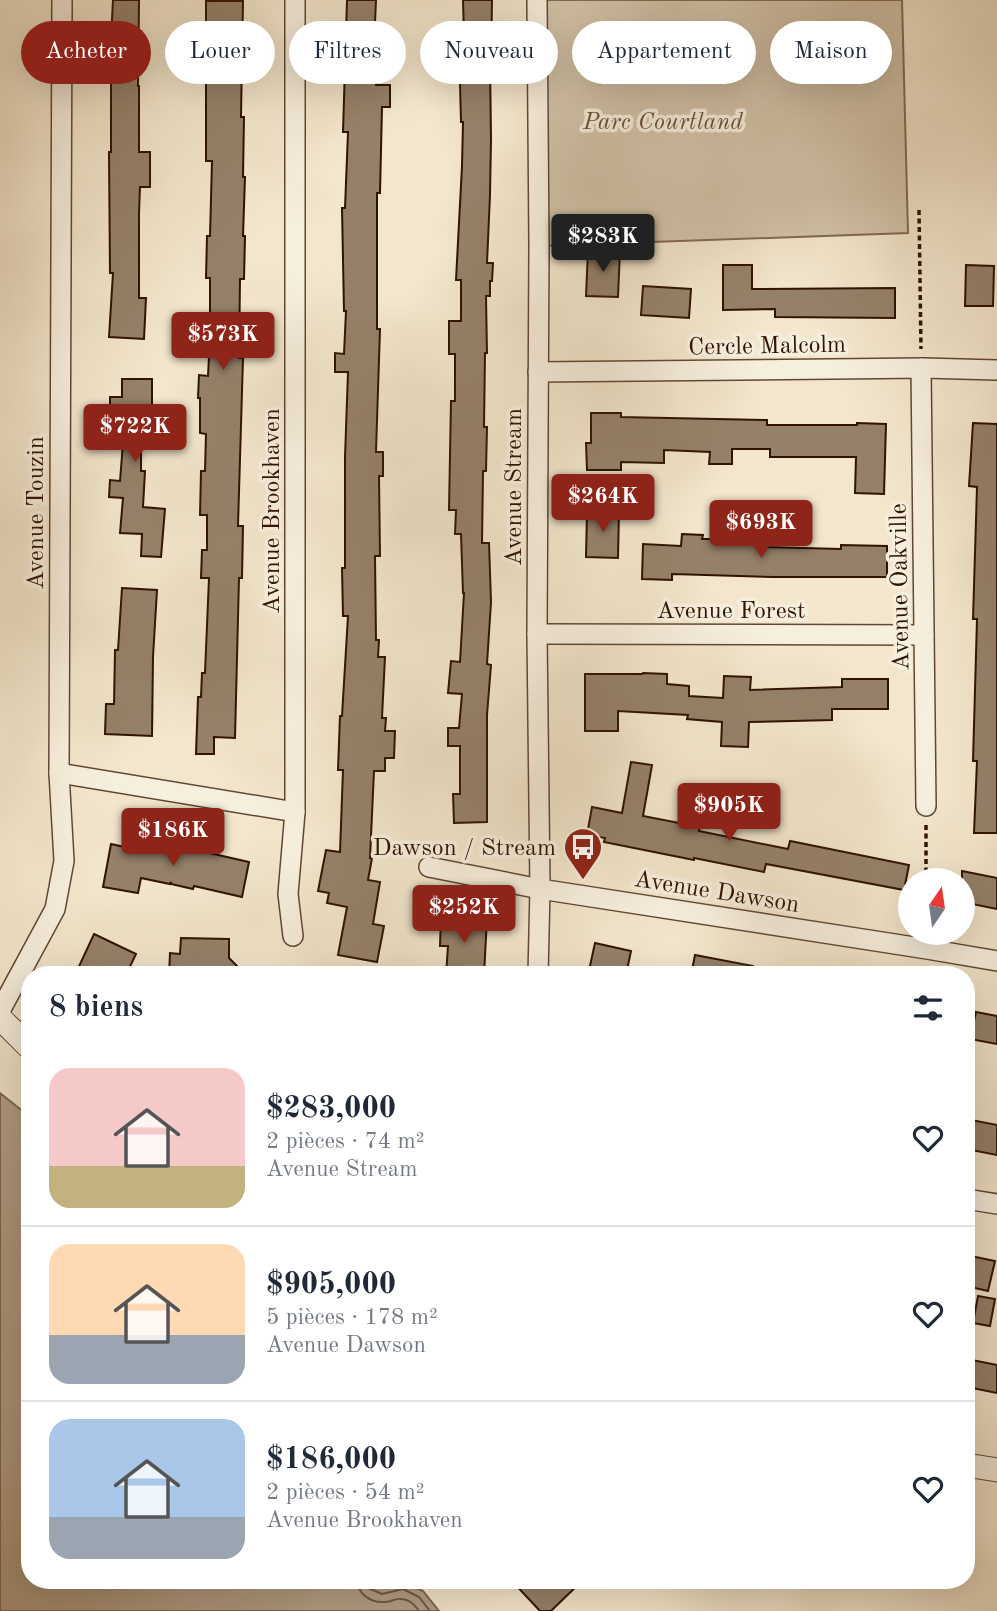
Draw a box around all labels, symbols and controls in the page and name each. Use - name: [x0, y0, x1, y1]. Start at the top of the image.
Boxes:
- chip: Acheter: [21, 21, 151, 84]
- chip: Louer: [165, 21, 275, 84]
- chip: Filtres: [289, 21, 406, 84]
- chip: Nouveau: [420, 21, 558, 84]
- chip: Appartement: [572, 21, 756, 84]
- chip: Maison: [770, 21, 892, 84]
- park label: Parc Courtland: [582, 111, 743, 135]
- pin: $283K: [554, 215, 652, 274]
- text: $283K: [567, 225, 639, 248]
- pin: $573K: [174, 312, 272, 372]
- text: $573K: [187, 323, 259, 346]
- street label: Cercle Malcolm: [688, 334, 846, 360]
- pin: $722K: [86, 405, 184, 464]
- street label: Avenue Brookhaven: [261, 408, 285, 614]
- street label: Avenue Stream: [503, 408, 527, 566]
- text: $722K: [99, 415, 171, 438]
- street label: Avenue Touzin: [25, 436, 49, 590]
- pin: $264K: [554, 475, 652, 534]
- text: $264K: [567, 485, 639, 508]
- pin: $693K: [712, 500, 810, 560]
- street label: Avenue Oakville: [888, 503, 914, 671]
- text: $693K: [725, 511, 797, 534]
- street label: Avenue Forest: [656, 600, 806, 624]
- pin: $905K: [680, 784, 778, 843]
- text: $905K: [693, 794, 765, 817]
- pin: $186K: [124, 808, 222, 868]
- text: $186K: [137, 819, 209, 842]
- bus stop icon: Dawson / Stream: [562, 826, 604, 881]
- place label: Dawson / Stream: [373, 837, 556, 861]
- street label: Avenue Dawson: [632, 868, 801, 918]
- north arrow: [898, 868, 975, 945]
- map controls: [898, 868, 975, 945]
- pin: $252K: [415, 886, 513, 945]
- text: $252K: [428, 896, 500, 919]
- icon: filters: [909, 989, 947, 1027]
- text: 8 biens: [49, 993, 143, 1023]
- text: $283,000: [266, 1094, 396, 1124]
- icon: home: [105, 1096, 189, 1180]
- icon: heart: [909, 1119, 947, 1157]
- text: 2 pièces · 74 m²: [266, 1130, 425, 1153]
- text: Avenue Stream: [266, 1158, 417, 1181]
- text: $905,000: [266, 1270, 396, 1300]
- icon: home: [105, 1272, 189, 1356]
- icon: heart: [909, 1295, 947, 1333]
- text: 5 pièces · 178 m²: [266, 1306, 438, 1329]
- text: Avenue Dawson: [266, 1334, 426, 1357]
- text: $186,000: [266, 1445, 396, 1475]
- icon: home: [105, 1447, 189, 1531]
- icon: heart: [909, 1470, 947, 1508]
- text: 2 pièces · 54 m²: [266, 1481, 425, 1504]
- text: Avenue Brookhaven: [266, 1509, 463, 1532]

